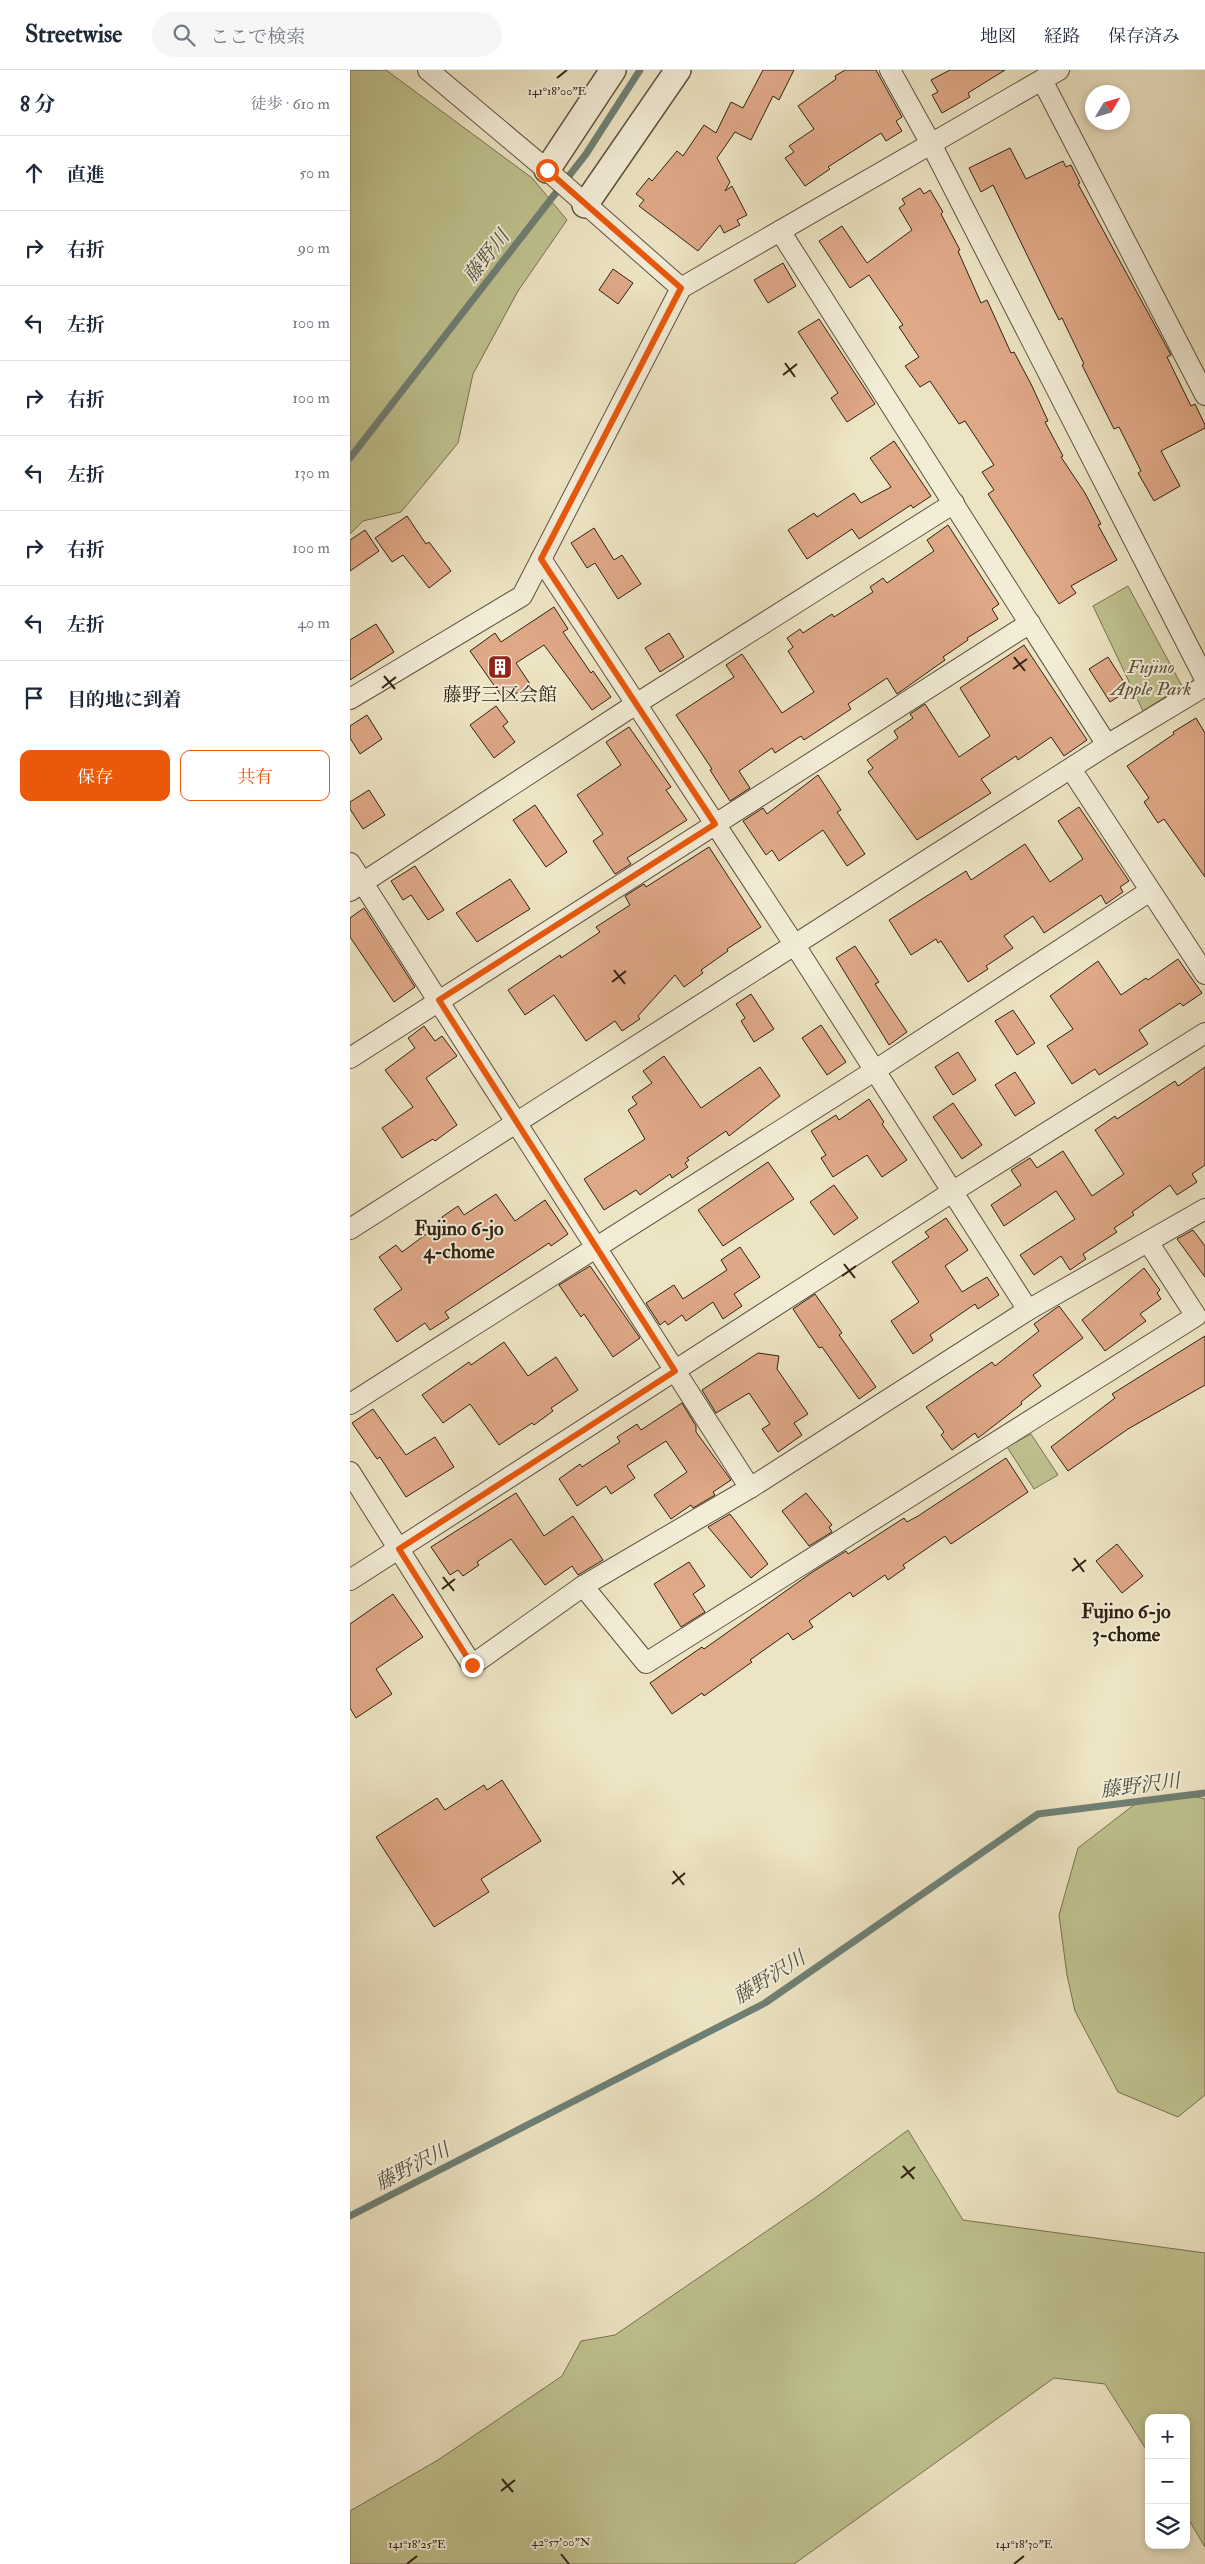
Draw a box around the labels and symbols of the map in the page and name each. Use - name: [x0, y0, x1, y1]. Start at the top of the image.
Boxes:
- text: 141°18'00"E: [528, 84, 587, 99]
- north arrow: [1085, 85, 1130, 130]
- route start: [536, 159, 559, 182]
- water label: 藤野川: [458, 223, 516, 288]
- building icon: 藤野三区会館: [487, 654, 513, 680]
- park label: Fujino Apple Park: [1109, 655, 1191, 701]
- place label: 藤野三区会館: [443, 683, 557, 707]
- district label: Fujino 6-jo 4-chome: [414, 1216, 504, 1264]
- district label: Fujino 6-jo 3-chome: [1081, 1599, 1171, 1647]
- route end: [461, 1654, 484, 1677]
- water label: 藤野沢川: [1099, 1768, 1183, 1803]
- water label: 藤野沢川: [729, 1945, 812, 2009]
- water label: 藤野沢川: [371, 2136, 455, 2196]
- text: 42°57'00"N: [532, 2535, 591, 2550]
- text: 141°18'25"E: [388, 2537, 446, 2552]
- text: 141°18'30"E: [996, 2537, 1053, 2552]

